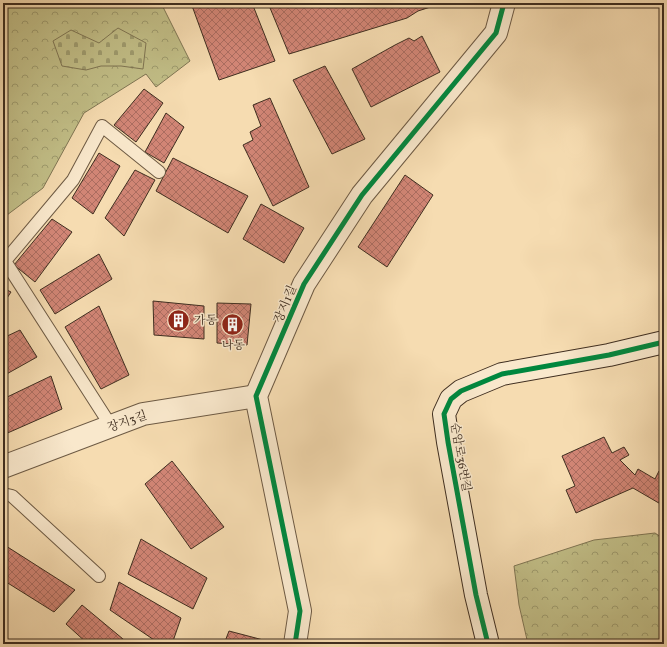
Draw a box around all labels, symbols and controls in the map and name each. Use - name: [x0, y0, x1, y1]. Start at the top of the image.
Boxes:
- street label: 장지1길: [271, 283, 301, 326]
- building icon: 가동: [166, 307, 192, 333]
- building icon: 나동: [220, 311, 246, 337]
- place label: 가동: [194, 313, 218, 329]
- place label: 나동: [221, 338, 245, 354]
- street label: 장지3길: [105, 408, 149, 436]
- street label: 순암로36번길: [446, 421, 474, 493]

